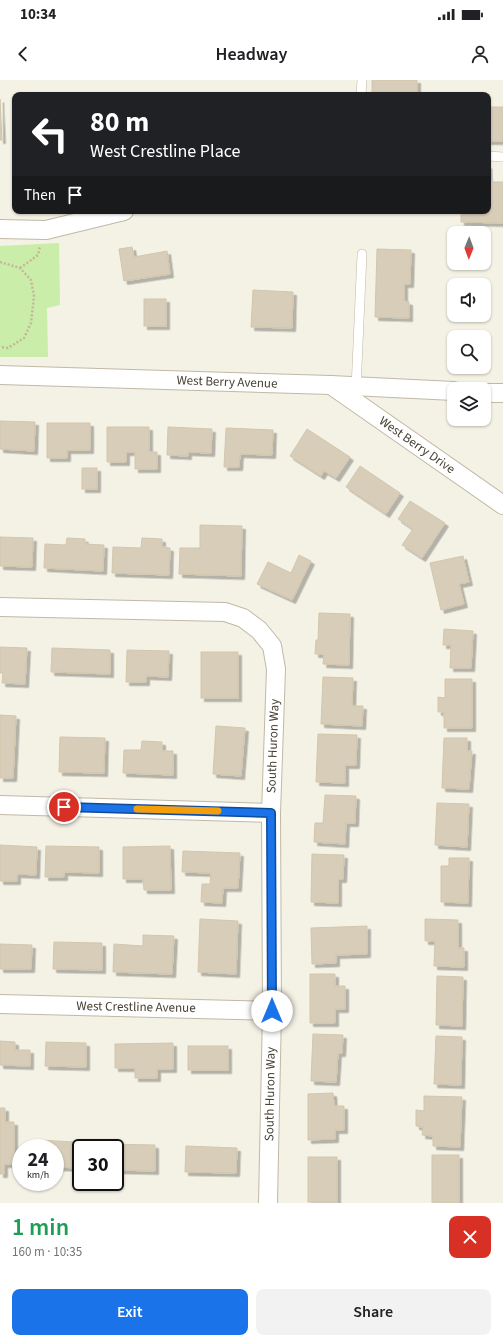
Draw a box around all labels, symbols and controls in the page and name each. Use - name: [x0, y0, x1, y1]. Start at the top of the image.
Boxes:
- text: 10:34: [20, 4, 56, 25]
- text: Headway: [216, 42, 287, 67]
- icon: back: [12, 43, 34, 65]
- icon: person: [469, 43, 491, 65]
- text: 80 m: [90, 102, 149, 142]
- icon: left: [24, 108, 76, 160]
- text: West Crestline Place: [90, 139, 240, 164]
- icon: arrive: [64, 184, 86, 206]
- text: Then: [24, 185, 56, 206]
- north arrow: [447, 226, 491, 270]
- map controls: [447, 226, 491, 426]
- button: sound: [447, 278, 491, 322]
- button: search: [447, 330, 491, 374]
- street label: West Berry Avenue: [176, 371, 278, 393]
- button: layers: [447, 382, 491, 426]
- street label: West Berry Drive: [375, 412, 459, 478]
- street label: South Huron Way: [262, 698, 284, 794]
- pin: [47, 790, 81, 824]
- icon: arrive: [53, 796, 75, 818]
- position arrow: [251, 990, 293, 1032]
- street label: West Crestline Avenue: [76, 997, 196, 1017]
- street label: South Huron Way: [260, 1047, 280, 1141]
- speed limit sign: 30: [72, 1139, 124, 1191]
- text: 24: [27, 1146, 49, 1174]
- text: km/h: [27, 1168, 49, 1182]
- text: 1 min: [12, 1210, 69, 1245]
- button: close: [449, 1216, 491, 1258]
- text: 160 m · 10:35: [12, 1243, 82, 1261]
- button: Exit: [12, 1289, 248, 1335]
- button: Share: [256, 1289, 491, 1335]

